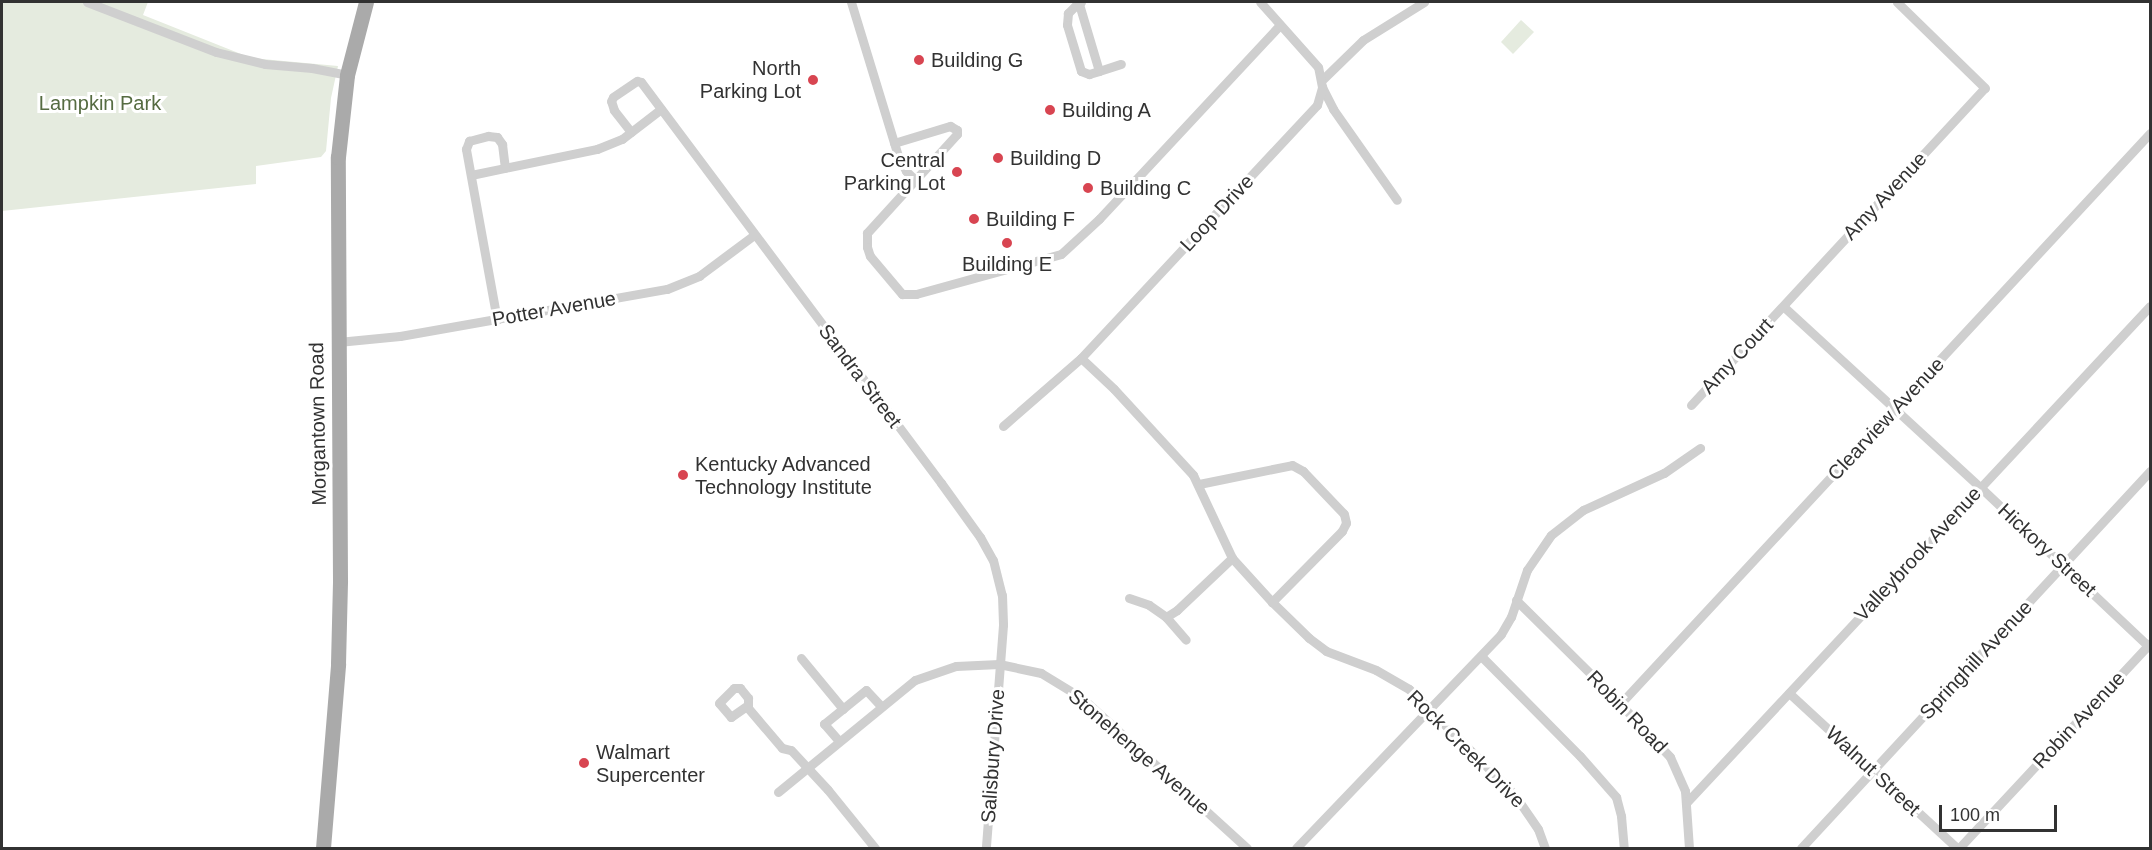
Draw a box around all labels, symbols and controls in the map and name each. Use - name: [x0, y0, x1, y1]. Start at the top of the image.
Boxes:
- place label: Building G: [931, 48, 1023, 72]
- marker: Building G: [912, 53, 926, 67]
- place label: North Parking Lot: [700, 56, 801, 103]
- marker: North Parking Lot: [806, 73, 820, 87]
- park label: Lampkin Park: [39, 91, 161, 115]
- place label: Building A: [1062, 98, 1152, 122]
- marker: Building A: [1043, 103, 1057, 117]
- place label: Building D: [1010, 146, 1101, 170]
- street label: Amy Avenue: [1838, 146, 1932, 246]
- place label: Central Parking Lot: [844, 148, 945, 195]
- marker: Building D: [991, 151, 1005, 165]
- marker: Central Parking Lot: [950, 165, 964, 179]
- street label: Loop Drive: [1175, 169, 1259, 257]
- place label: Building C: [1100, 176, 1191, 200]
- marker: Building C: [1081, 181, 1095, 195]
- place label: Building F: [986, 207, 1075, 231]
- marker: Building F: [967, 212, 981, 226]
- marker: Building E: [1000, 236, 1014, 250]
- place label: Building E: [962, 252, 1052, 276]
- street label: Potter Avenue: [490, 286, 618, 332]
- street label: Amy Court: [1696, 313, 1778, 399]
- street label: Sandra Street: [813, 319, 907, 433]
- street label: Morgantown Road: [305, 342, 331, 506]
- street label: Clearview Avenue: [1822, 352, 1950, 486]
- place label: Kentucky Advanced Technology Institute: [695, 452, 872, 499]
- marker: Kentucky Advanced Technology Institute: [676, 468, 690, 482]
- street label: Valleybrook Avenue: [1849, 481, 1987, 627]
- street label: Hickory Street: [1993, 498, 2101, 602]
- street label: Springhill Avenue: [1914, 595, 2038, 725]
- street label: Robin Road: [1582, 666, 1672, 758]
- street label: Robin Avenue: [2028, 666, 2130, 774]
- street label: Stonehenge Avenue: [1063, 684, 1215, 820]
- street label: Rock Creek Drive: [1402, 685, 1530, 813]
- street label: Salisbury Drive: [976, 688, 1010, 824]
- street label: Walnut Street: [1821, 721, 1925, 821]
- place label: Walmart Supercenter: [596, 740, 705, 787]
- marker: Walmart Supercenter: [577, 756, 591, 770]
- scale bar: [1942, 793, 2060, 831]
- text: 100 m: [1950, 805, 2000, 825]

